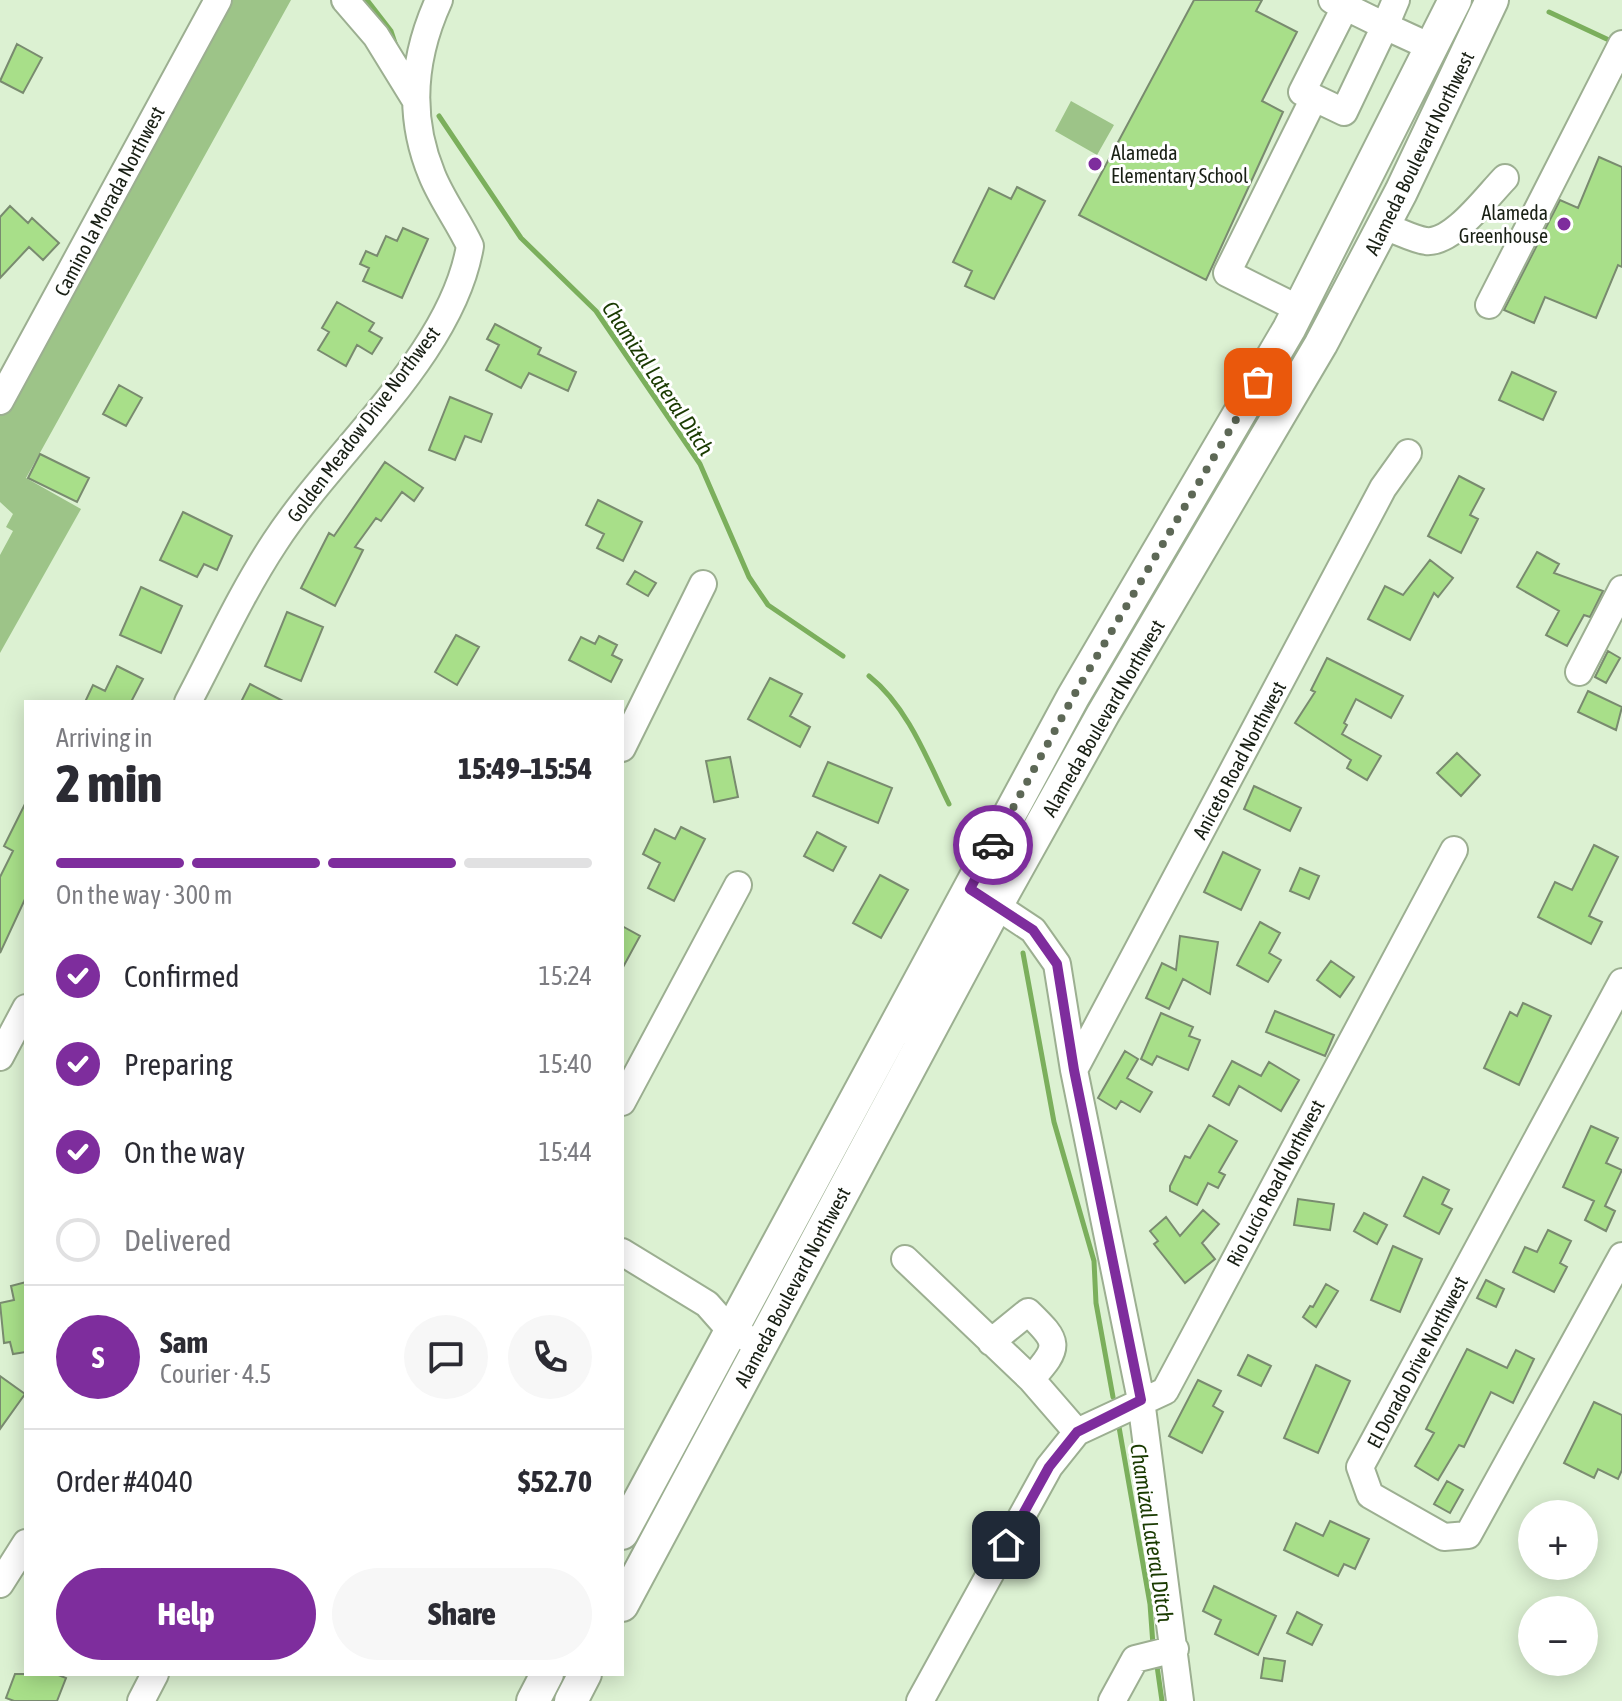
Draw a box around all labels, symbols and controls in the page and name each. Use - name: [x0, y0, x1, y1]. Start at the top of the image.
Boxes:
- street label: Alameda Boulevard Northwest: [1360, 47, 1478, 258]
- street label: Camino la Morada Northwest: [49, 102, 169, 300]
- place label: Alameda Elementary School: [1111, 141, 1249, 187]
- marker: Alameda Elementary School: [1086, 155, 1104, 173]
- place label: Alameda Greenhouse: [1459, 201, 1548, 247]
- marker: Alameda Greenhouse: [1555, 215, 1573, 233]
- water label: Chamizal Lateral Ditch: [597, 296, 719, 460]
- street label: Golden Meadow Drive Northwest: [282, 322, 444, 526]
- pin: [1224, 348, 1292, 416]
- icon: bag: [1236, 360, 1280, 404]
- street label: Alameda Boulevard Northwest: [1037, 615, 1169, 820]
- street label: Aniceto Road Northwest: [1188, 677, 1290, 843]
- text: Arriving in: [56, 723, 153, 753]
- text: 15:49–15:54: [458, 751, 592, 785]
- text: 2 min: [56, 753, 162, 813]
- courier: [953, 805, 1033, 885]
- icon: car: [971, 823, 1015, 867]
- text: On the way · 300 m: [56, 880, 233, 910]
- icon: check: [56, 954, 100, 998]
- text: Confirmed: [124, 959, 239, 993]
- text: 15:24: [538, 961, 592, 991]
- icon: check: [56, 1042, 100, 1086]
- text: Preparing: [124, 1047, 233, 1081]
- text: 15:40: [538, 1049, 592, 1079]
- street label: Rio Lucio Road Northwest: [1221, 1096, 1329, 1270]
- icon: check: [56, 1130, 100, 1174]
- text: On the way: [124, 1135, 245, 1169]
- text: 15:44: [538, 1137, 592, 1167]
- street label: Alameda Boulevard Northwest: [729, 1183, 855, 1391]
- text: Delivered: [124, 1223, 232, 1257]
- street label: El Dorado Drive Northwest: [1362, 1272, 1472, 1452]
- button: chat: [404, 1315, 488, 1399]
- button: phone: [508, 1315, 592, 1399]
- text: Sam: [160, 1325, 208, 1359]
- text: S: [92, 1340, 104, 1374]
- text: Courier · 4.5: [160, 1359, 271, 1389]
- water label: Chamizal Lateral Ditch: [1125, 1442, 1179, 1625]
- text: Order #4040: [56, 1464, 193, 1498]
- text: $52.70: [518, 1464, 592, 1498]
- map controls: [1518, 1500, 1598, 1676]
- button: +: [1518, 1500, 1598, 1580]
- pin: [972, 1511, 1040, 1579]
- icon: home: [984, 1523, 1028, 1567]
- button: Help: [56, 1568, 316, 1660]
- button: Share: [332, 1568, 592, 1660]
- button: −: [1518, 1596, 1598, 1676]

